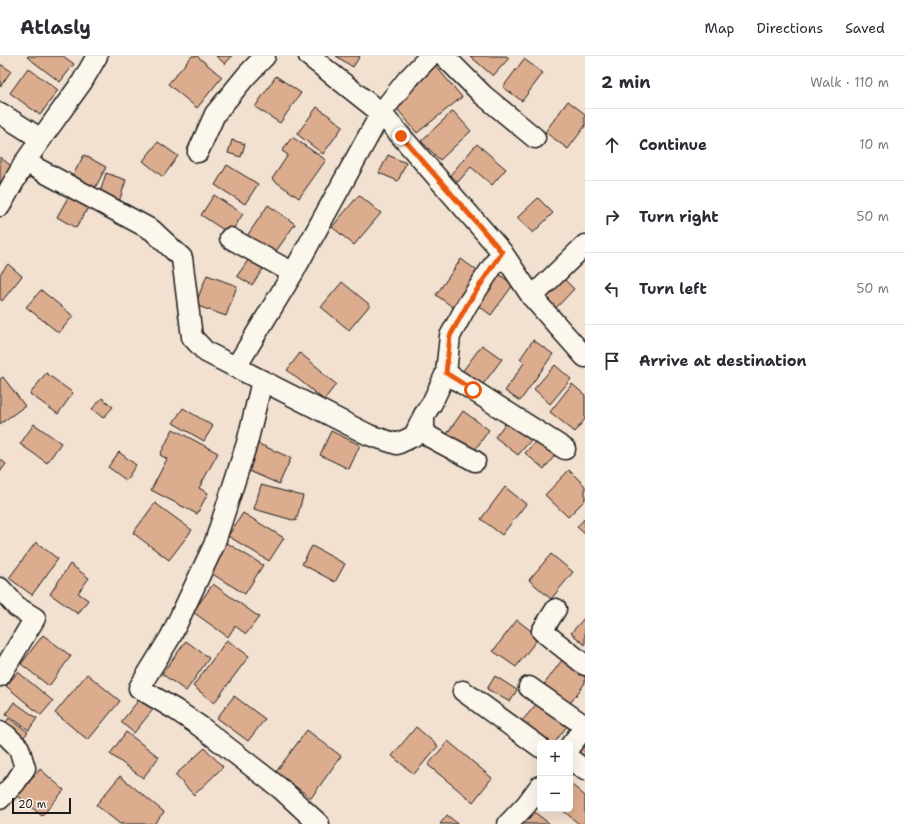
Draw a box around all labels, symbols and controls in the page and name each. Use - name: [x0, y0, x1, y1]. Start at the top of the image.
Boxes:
- text: Atlasly: [20, 15, 91, 40]
- text: Map: [705, 19, 735, 37]
- text: Directions: [757, 19, 823, 37]
- text: Saved: [845, 19, 885, 37]
- text: 2 min: [601, 71, 651, 93]
- text: Walk · 110 m: [810, 74, 889, 91]
- route end: [392, 127, 410, 145]
- icon: ahead: [601, 134, 623, 156]
- text: Continue: [639, 135, 707, 155]
- text: 10 m: [859, 136, 889, 153]
- icon: right: [601, 206, 623, 228]
- text: Turn right: [639, 207, 719, 227]
- text: 50 m: [856, 208, 889, 225]
- icon: left: [601, 278, 623, 300]
- text: Turn left: [639, 279, 707, 299]
- text: 50 m: [856, 280, 889, 297]
- icon: arrive: [601, 350, 623, 372]
- text: Arrive at destination: [639, 351, 807, 371]
- route start: [464, 381, 482, 399]
- map controls: [537, 740, 573, 812]
- button: +: [537, 740, 573, 776]
- button: −: [537, 776, 573, 812]
- scale bar: [12, 796, 71, 815]
- text: 20 m: [18, 797, 46, 812]

